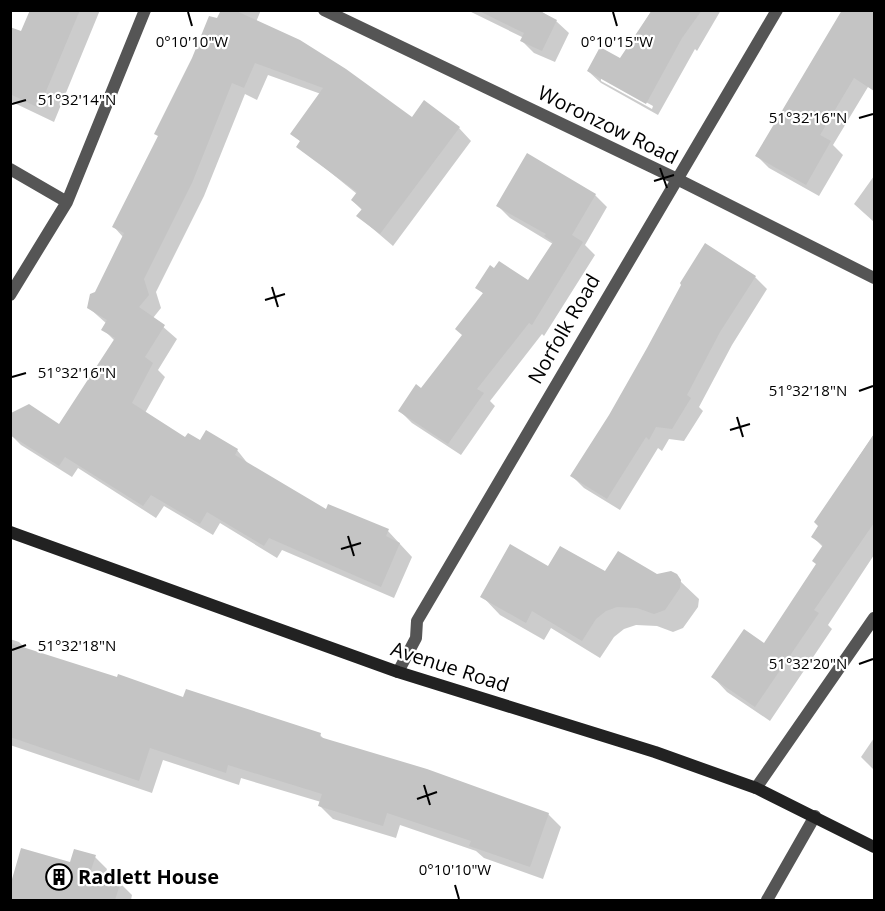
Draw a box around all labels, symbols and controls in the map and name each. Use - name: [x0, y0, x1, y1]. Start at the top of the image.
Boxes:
- text: 0°10'10"W: [156, 31, 228, 51]
- text: 0°10'15"W: [581, 31, 653, 51]
- street label: Woronzow Road: [534, 79, 683, 170]
- text: 51°32'14"N: [38, 89, 116, 109]
- text: 51°32'16"N: [769, 107, 847, 127]
- street label: Norfolk Road: [521, 269, 606, 389]
- text: 51°32'16"N: [38, 362, 116, 382]
- text: 51°32'18"N: [769, 380, 847, 400]
- text: 51°32'18"N: [38, 635, 116, 655]
- street label: Avenue Road: [388, 635, 513, 698]
- text: 51°32'20"N: [769, 653, 847, 673]
- text: 0°10'10"W: [419, 859, 491, 879]
- building icon: Radlett House: [44, 862, 74, 892]
- place label: Radlett House: [78, 863, 219, 890]

